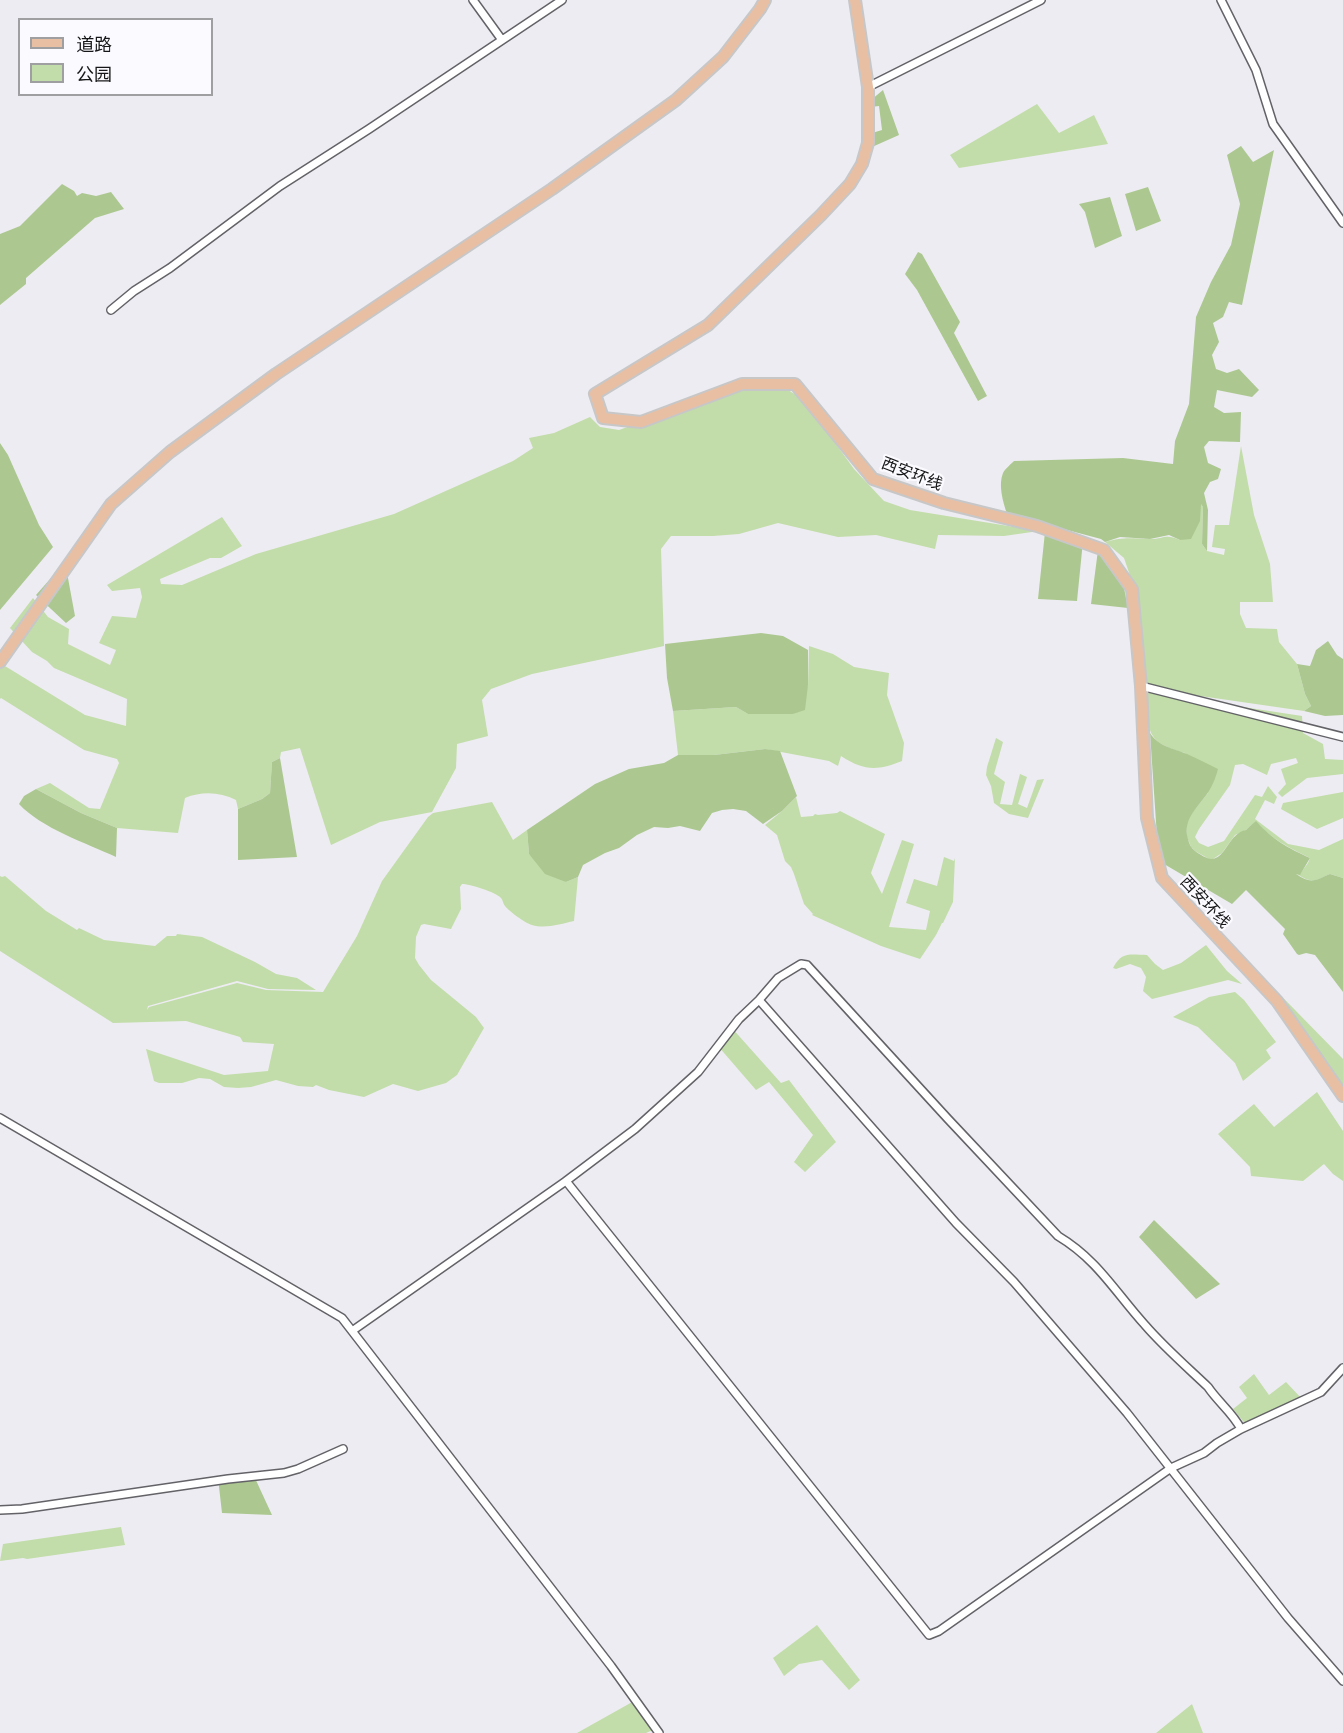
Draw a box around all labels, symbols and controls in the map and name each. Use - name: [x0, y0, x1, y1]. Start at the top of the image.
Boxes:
- legend: [18, 18, 213, 96]
- text: 道路: [76, 33, 112, 55]
- text: 公园: [76, 63, 112, 85]
- street label: 西安环线: [879, 454, 945, 494]
- street label: 西安环线: [1176, 872, 1234, 932]

